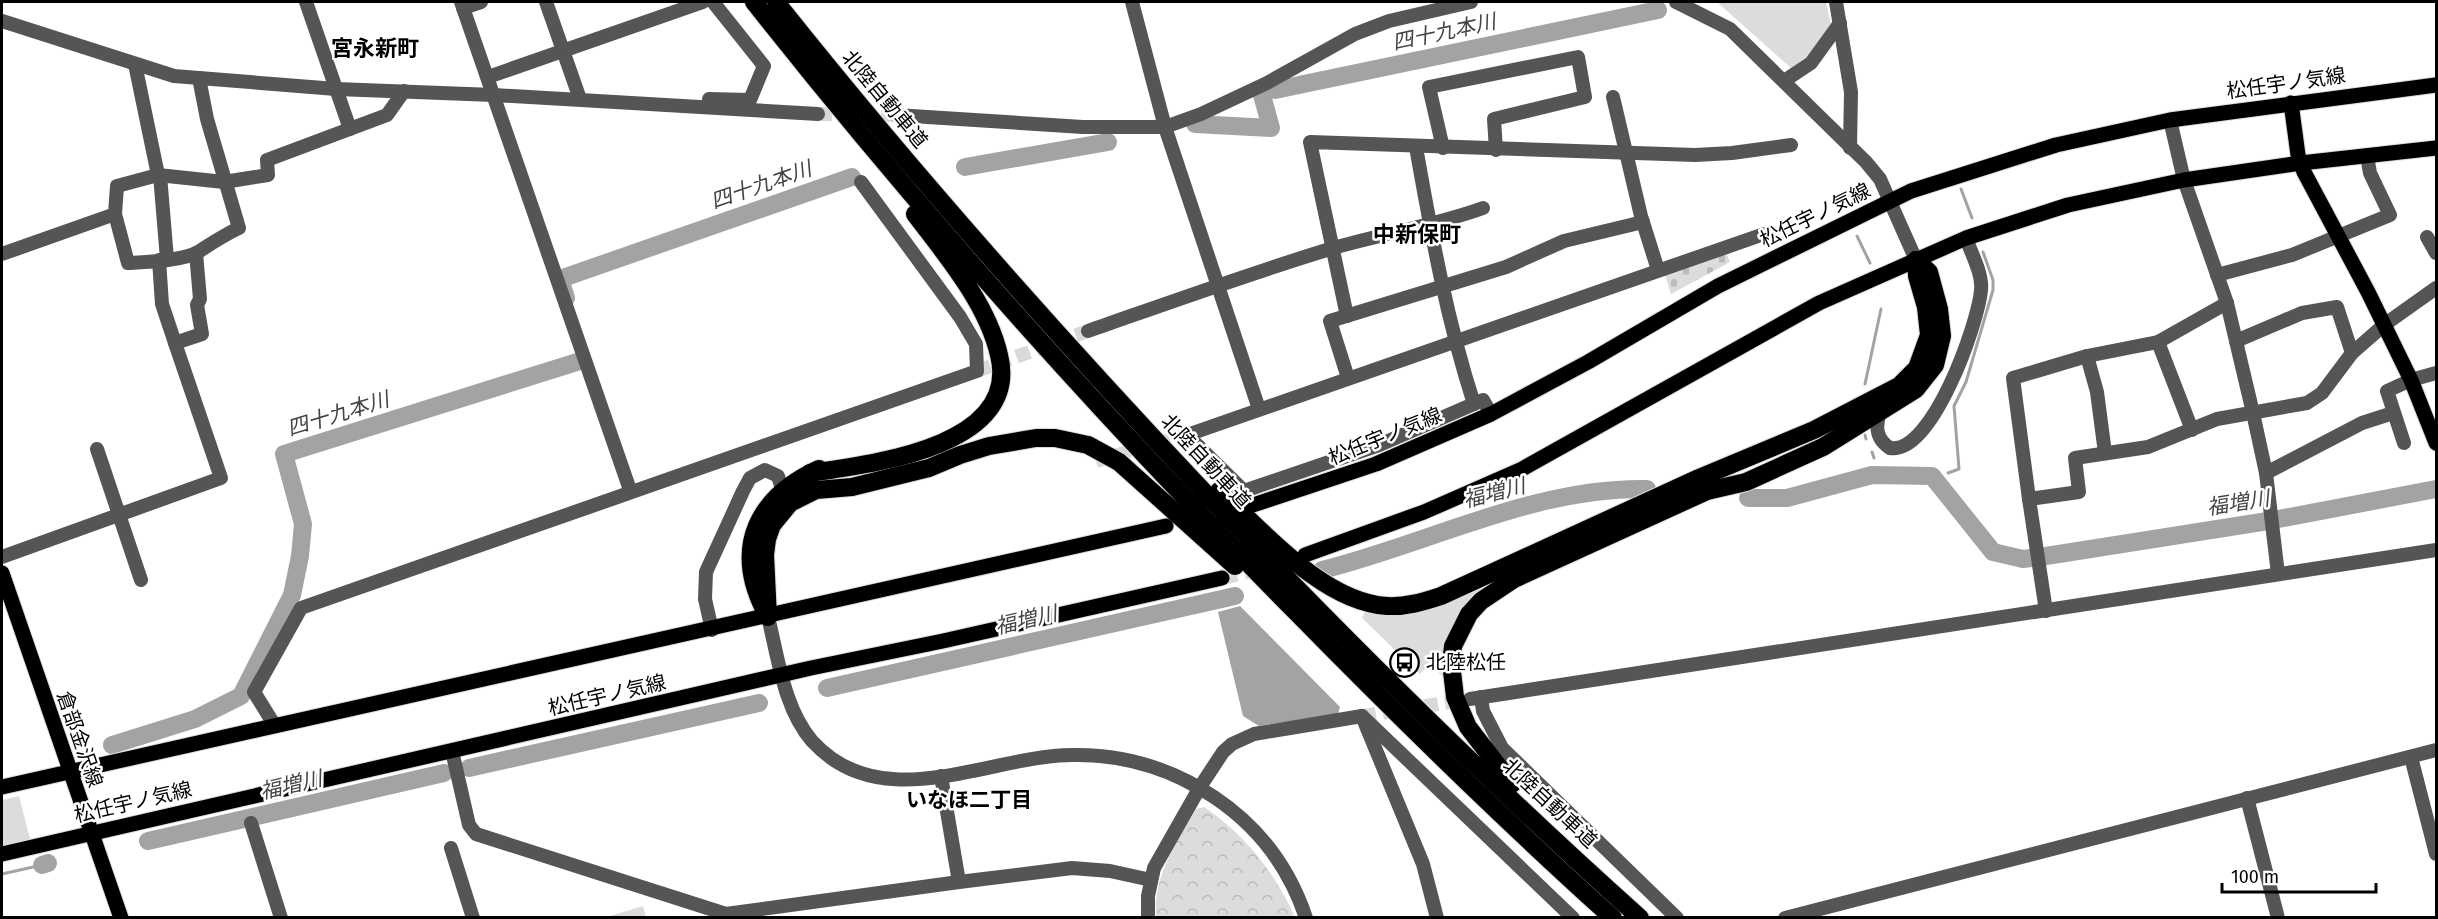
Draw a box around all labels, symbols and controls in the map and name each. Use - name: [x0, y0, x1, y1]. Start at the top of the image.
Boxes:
- water label: 四十九本川: [1390, 8, 1500, 56]
- district label: 宮永新町: [331, 35, 419, 62]
- street label: 北陸自動車道: [837, 45, 933, 153]
- street label: 松任宇ノ気線: [2225, 63, 2347, 103]
- water label: 四十九本川: [707, 155, 817, 214]
- street label: 松任宇ノ気線: [1756, 178, 1874, 252]
- district label: 中新保町: [1373, 221, 1461, 248]
- water label: 四十九本川: [284, 386, 394, 442]
- street label: 松任宇ノ気線: [1325, 402, 1445, 470]
- street label: 北陸自動車道: [1156, 409, 1256, 513]
- water label: 福増川: [1460, 472, 1530, 513]
- water label: 福増川: [2205, 485, 2273, 521]
- water label: 福増川: [992, 600, 1062, 640]
- bus stop icon: 北陸松任: [1389, 646, 1421, 678]
- place label: 北陸松任: [1426, 650, 1506, 674]
- street label: 松任宇ノ気線: [546, 670, 668, 720]
- street label: 倉部金沢線: [52, 688, 108, 790]
- street label: 北陸自動車道: [1498, 753, 1602, 853]
- water label: 福増川: [257, 765, 327, 805]
- street label: 松任宇ノ気線: [72, 777, 194, 827]
- district label: いなほ二丁目: [906, 787, 1032, 813]
- scale bar: [2222, 856, 2376, 894]
- text: 100 m: [2231, 866, 2279, 888]

